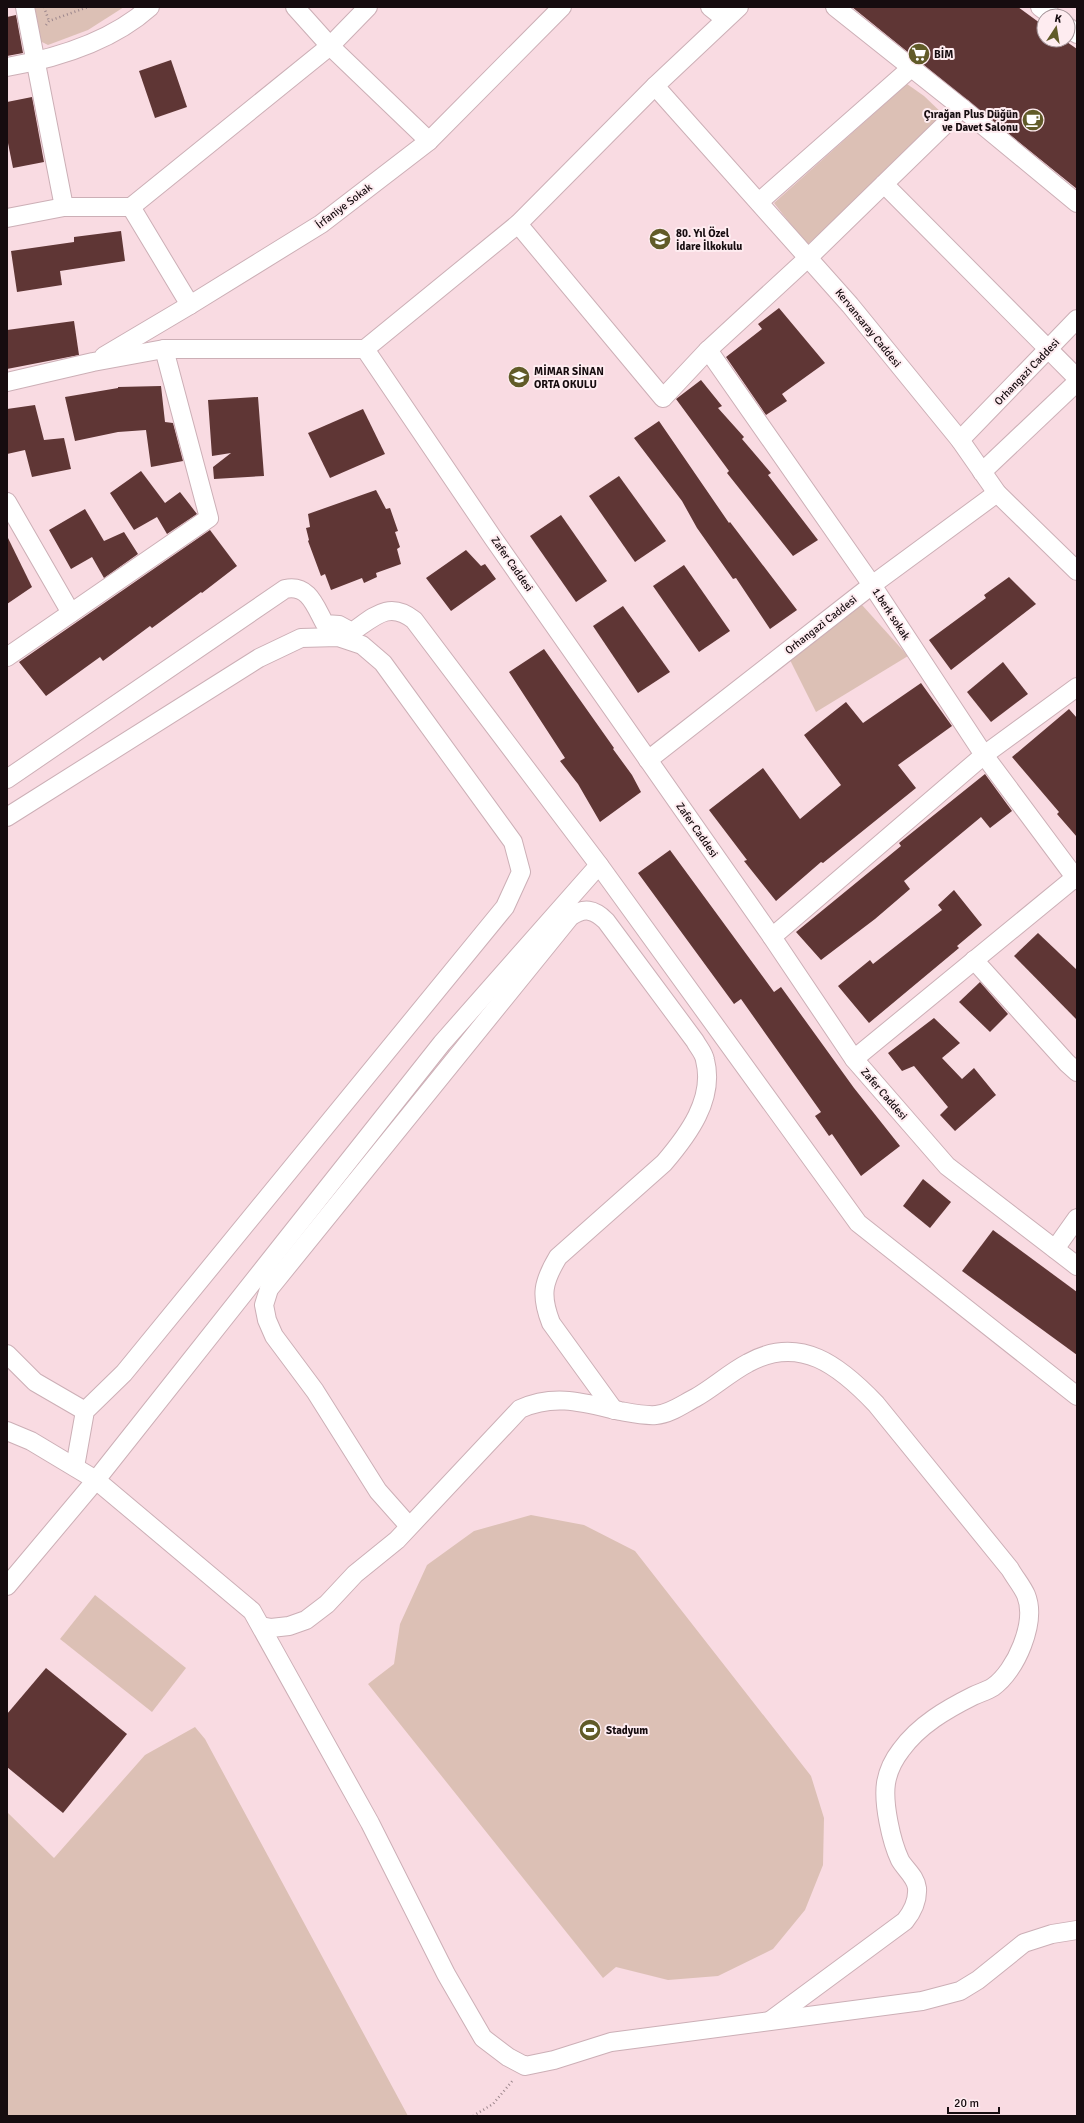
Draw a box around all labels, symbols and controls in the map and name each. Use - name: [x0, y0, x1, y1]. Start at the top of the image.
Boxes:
- north arrow: [1036, 8, 1076, 48]
- text: K: [1053, 12, 1063, 26]
- supermarket icon: BİM: [906, 41, 932, 67]
- place label: BİM: [934, 47, 953, 61]
- cafe icon: Çırağan Plus Düğün ve Davet Salonu: [1020, 107, 1046, 133]
- place label: Çırağan Plus Düğün ve Davet Salonu: [924, 108, 1018, 134]
- street label: İrfaniye Sokak: [313, 180, 375, 231]
- school or university icon: 80. Yıl Özel İdare İlkokulu: [647, 226, 673, 252]
- place label: 80. Yıl Özel İdare İlkokulu: [676, 226, 742, 253]
- street label: Kervansaray Caddesi: [832, 286, 904, 370]
- street label: Orhangazi Caddesi: [992, 336, 1062, 408]
- school or university icon: MİMAR SİNAN ORTA OKULU: [506, 364, 532, 390]
- place label: MİMAR SİNAN ORTA OKULU: [534, 364, 604, 391]
- street label: Zafer Caddesi: [488, 534, 536, 594]
- street label: 1.berk sokak: [869, 586, 913, 643]
- street label: Orhangazi Caddesi: [782, 593, 860, 657]
- street label: Zafer Caddesi: [673, 800, 721, 860]
- street label: Zafer Caddesi: [858, 1065, 910, 1123]
- sports icon: Stadyum: [577, 1717, 603, 1743]
- place label: Stadyum: [606, 1724, 648, 1737]
- scale bar: [948, 2089, 999, 2115]
- text: 20 m: [954, 2096, 979, 2111]

